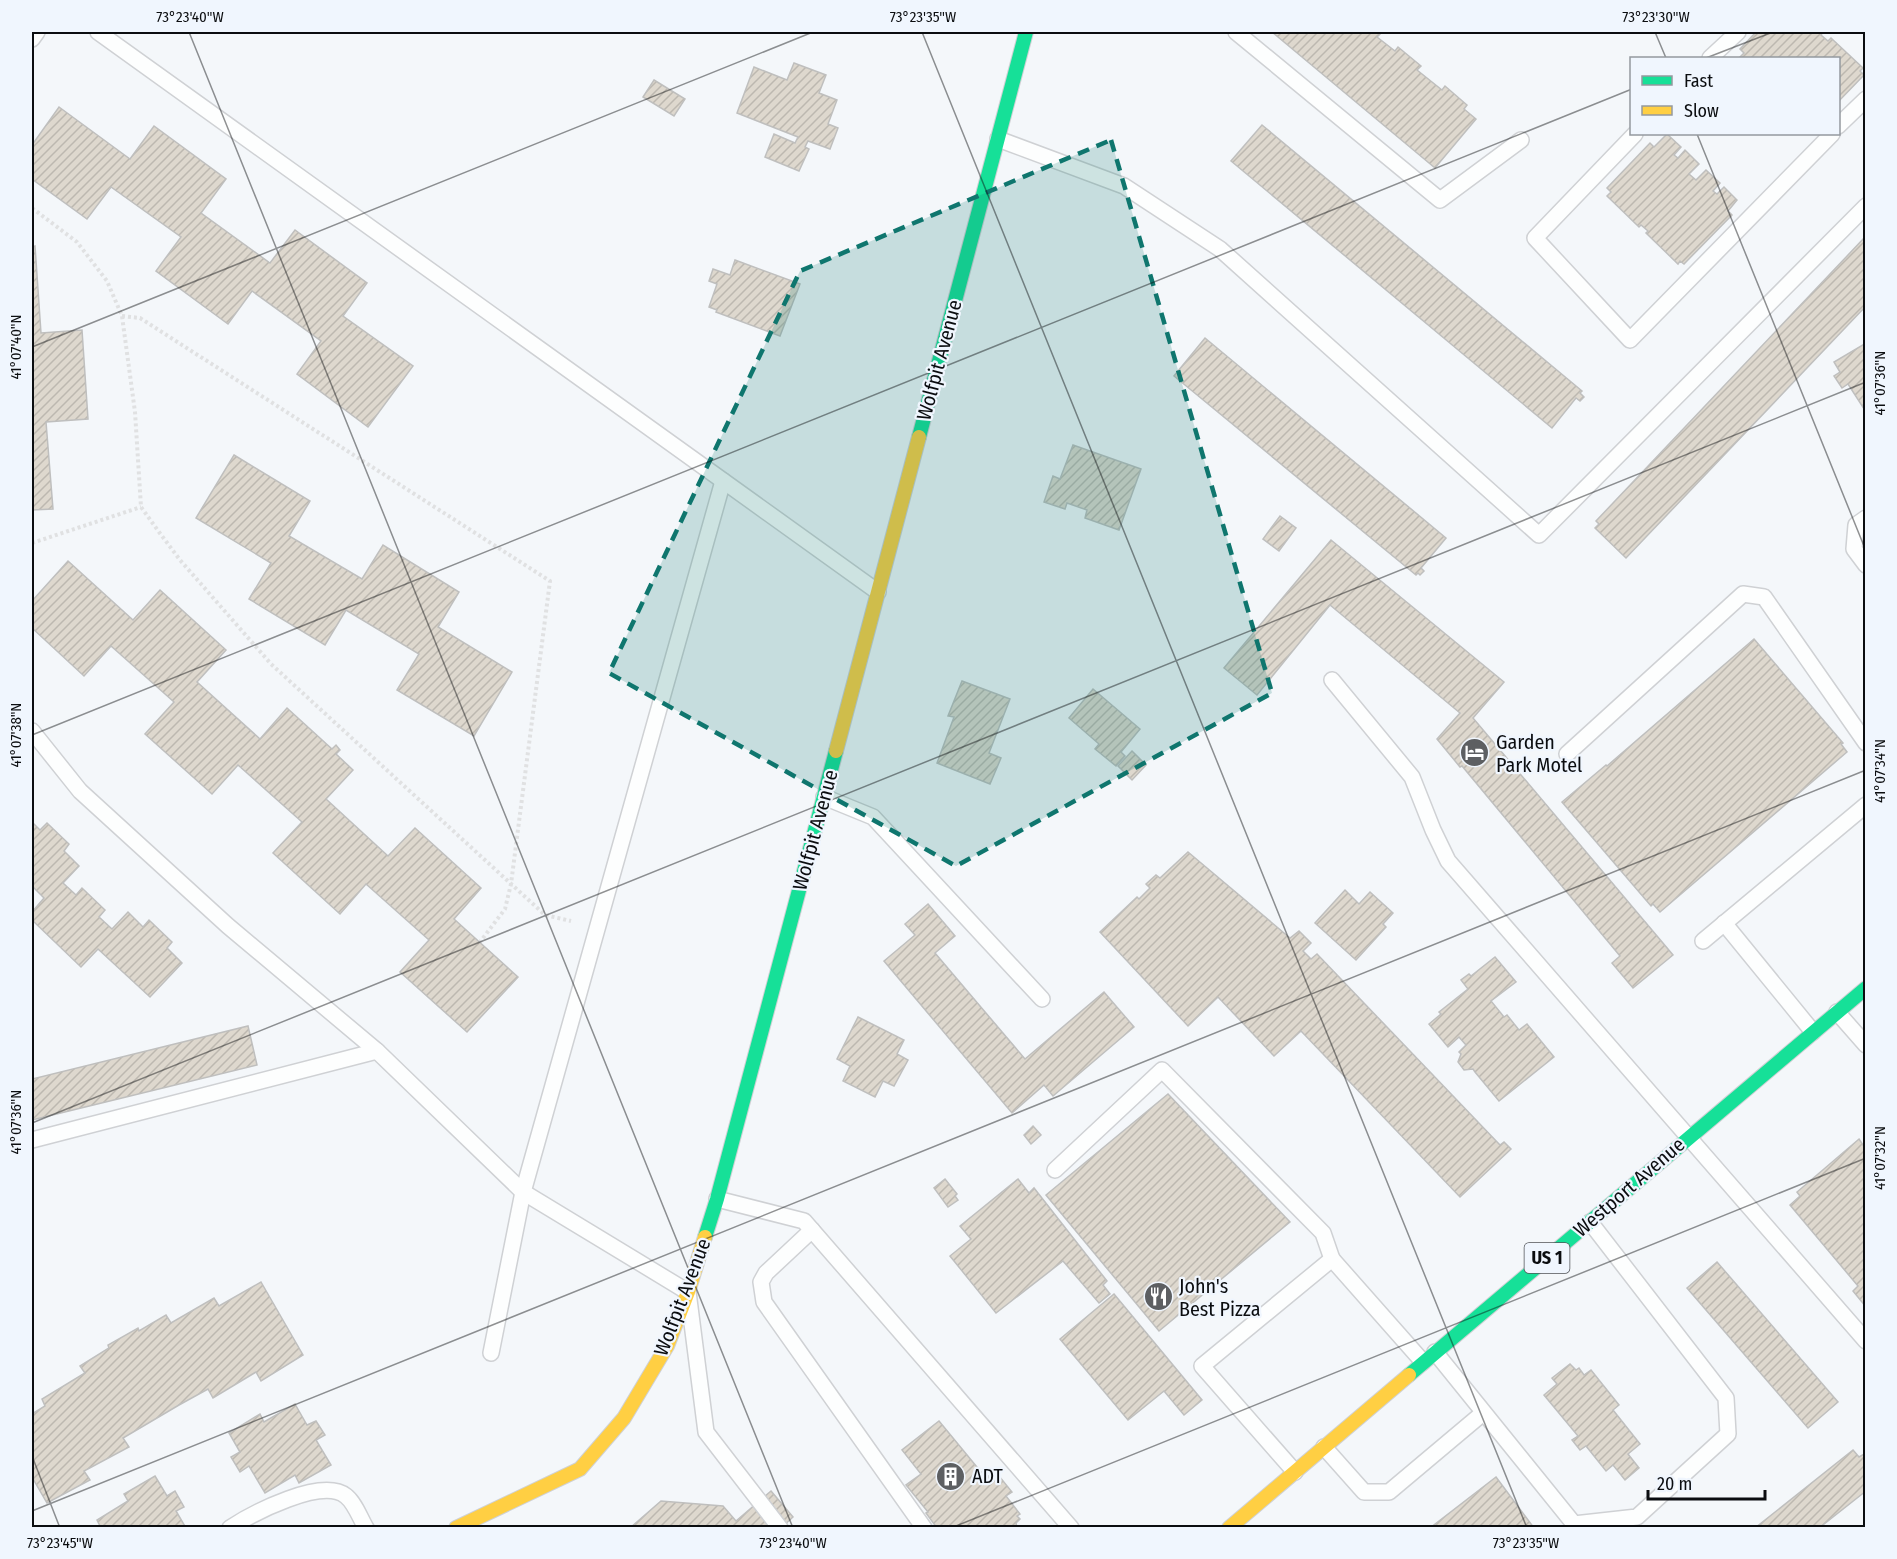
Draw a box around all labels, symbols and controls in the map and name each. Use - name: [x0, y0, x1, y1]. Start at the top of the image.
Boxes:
- text: 73°23'40"W: [156, 8, 224, 26]
- text: 73°23'35"W: [890, 8, 956, 26]
- text: 73°23'30"W: [1622, 8, 1690, 26]
- legend: [1630, 57, 1840, 135]
- text: Fast: [1684, 70, 1713, 92]
- text: Slow: [1684, 100, 1719, 122]
- street label: Wolfpit Avenue: [911, 297, 967, 423]
- text: 41°07'40"N: [7, 314, 25, 380]
- text: 41°07'36"N: [1871, 351, 1889, 415]
- text: 41°07'38"N: [7, 703, 25, 767]
- place label: Garden Park Motel: [1496, 730, 1582, 777]
- hotel icon: Garden Park Motel: [1459, 737, 1491, 769]
- text: 41°07'34"N: [1871, 739, 1889, 803]
- street label: Wolfpit Avenue: [787, 767, 843, 893]
- text: 41°07'36"N: [7, 1090, 25, 1154]
- text: 41°07'32"N: [1871, 1126, 1889, 1190]
- street label: Westport Avenue: [1569, 1132, 1689, 1242]
- street label: Wolfpit Avenue: [649, 1235, 715, 1359]
- road number: US 1: [1524, 1243, 1570, 1273]
- place label: John's Best Pizza: [1179, 1274, 1260, 1321]
- restaurant icon: John's Best Pizza: [1142, 1281, 1174, 1313]
- building icon: ADT: [935, 1460, 967, 1492]
- scale bar: [1648, 1463, 1765, 1501]
- place label: ADT: [972, 1464, 1003, 1488]
- text: 20 m: [1657, 1473, 1692, 1495]
- text: 73°23'45"W: [27, 1534, 93, 1552]
- text: 73°23'40"W: [759, 1534, 827, 1552]
- text: 73°23'35"W: [1493, 1534, 1559, 1552]

